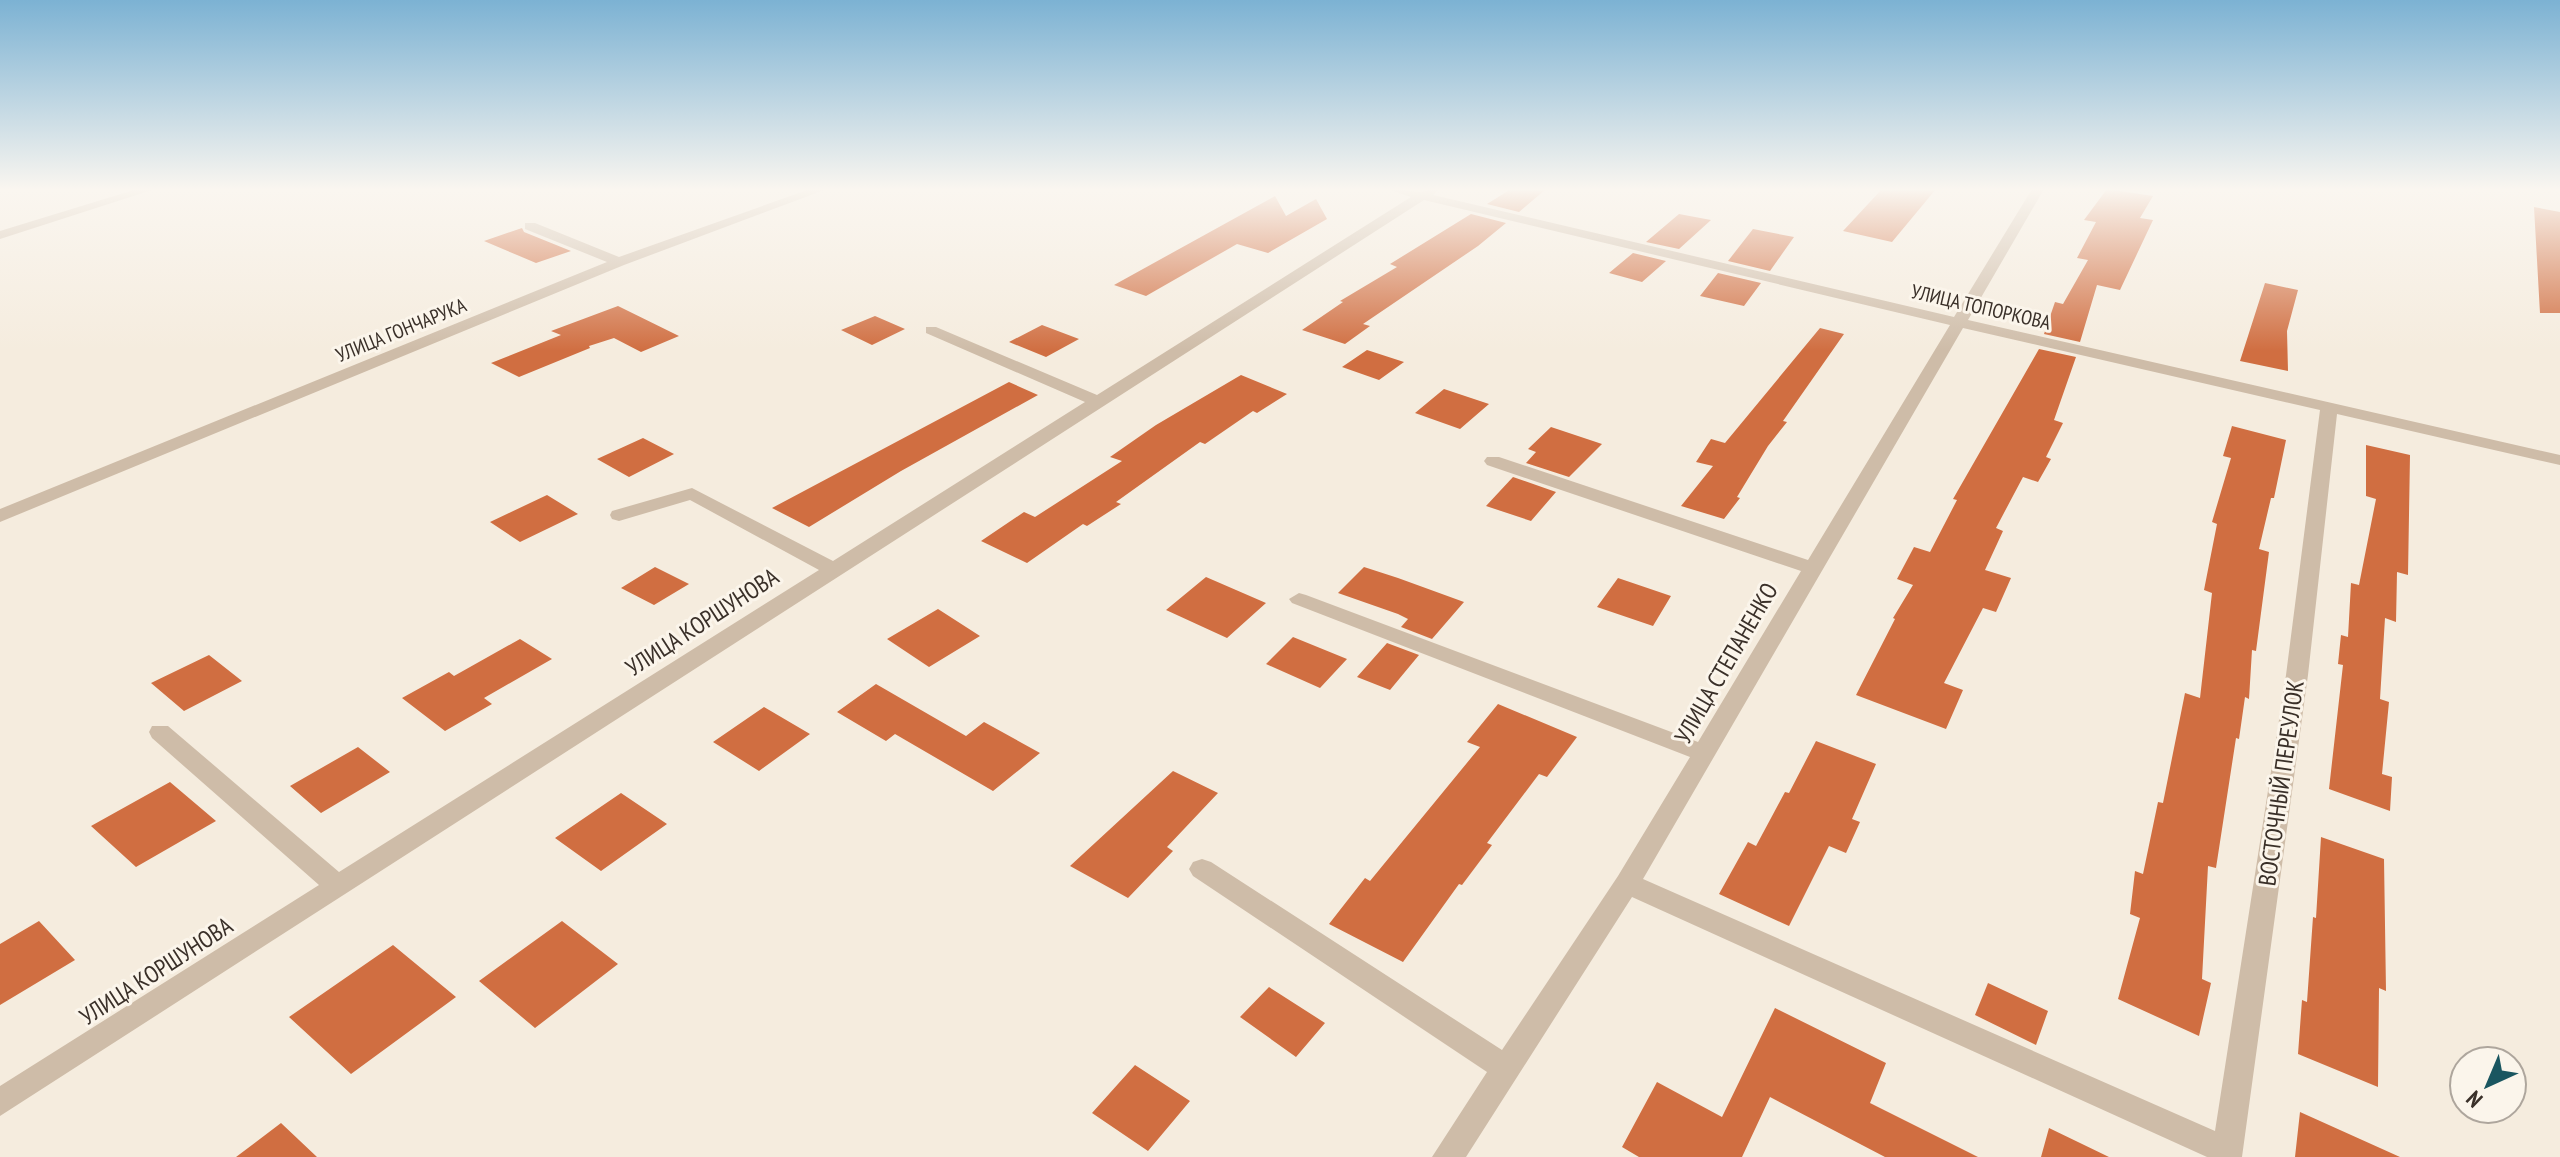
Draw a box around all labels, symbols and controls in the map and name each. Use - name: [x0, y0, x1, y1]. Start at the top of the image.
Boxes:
- street label: УЛИЦА ТОПОРКОВА: [1909, 278, 2054, 336]
- street label: УЛИЦА ГОНЧАРУКА: [332, 292, 471, 368]
- street label: УЛИЦА КОРШУНОВА: [620, 561, 785, 683]
- street label: УЛИЦА СТЕПАНЕНКО: [1667, 577, 1785, 749]
- street label: ВОСТОЧНЫЙ ПЕРЕУЛОК: [2251, 678, 2311, 888]
- street label: УЛИЦА КОРШУНОВА: [74, 910, 239, 1032]
- north arrow: [2448, 1045, 2528, 1125]
- text: N: [2460, 1085, 2488, 1114]

